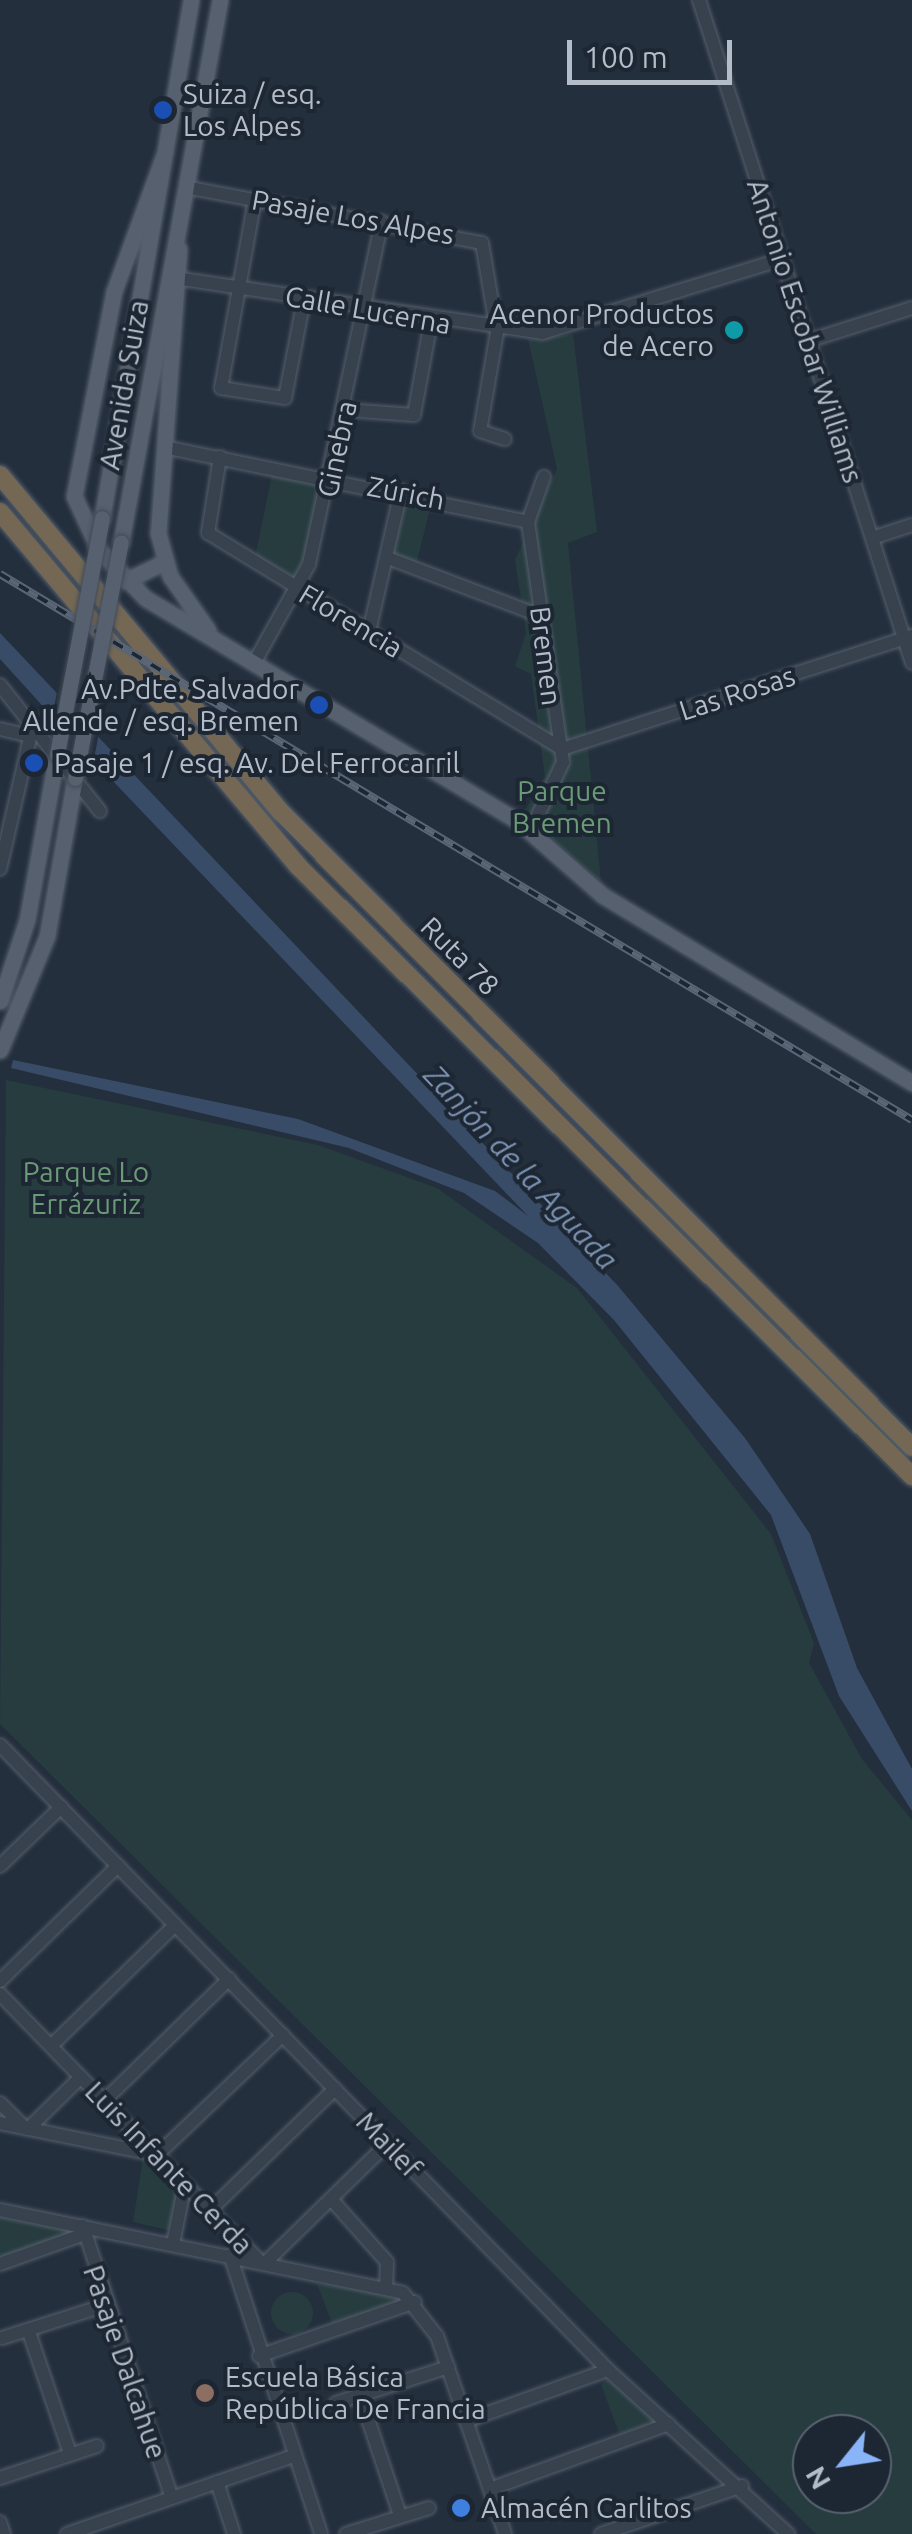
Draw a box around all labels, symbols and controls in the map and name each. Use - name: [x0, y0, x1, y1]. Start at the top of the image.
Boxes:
- scale bar: [572, 20, 737, 82]
- text: 100 m: [584, 40, 668, 74]
- place label: Suiza / esq. Los Alpes: [183, 77, 322, 143]
- marker: Suiza / esq. Los Alpes: [152, 99, 174, 121]
- street label: Antonio Escobar Williams: [740, 175, 870, 487]
- street label: Pasaje Los Alpes: [249, 183, 457, 251]
- street label: Calle Lucerna: [282, 279, 454, 341]
- place label: Acenor Productos de Acero: [489, 297, 714, 363]
- street label: Avenida Suiza: [93, 298, 155, 472]
- marker: Acenor Productos de Acero: [723, 319, 745, 341]
- street label: Ginebra: [310, 397, 364, 501]
- street label: Zúrich: [364, 469, 448, 517]
- street label: Florencia: [293, 577, 409, 665]
- street label: Bremen: [523, 605, 569, 707]
- street label: Las Rosas: [675, 659, 799, 727]
- place label: Av.Pdte. Salvador Allende / esq. Bremen: [23, 672, 299, 738]
- marker: Av.Pdte. Salvador Allende / esq. Bremen: [308, 694, 330, 716]
- place label: Pasaje 1 / esq. Av. Del Ferrocarril: [54, 746, 460, 780]
- marker: Pasaje 1 / esq. Av. Del Ferrocarril: [23, 752, 45, 774]
- park label: Parque Bremen: [512, 774, 612, 840]
- street label: Ruta 78: [414, 910, 506, 1002]
- water label: Zanjón de la Aguada: [417, 1057, 625, 1277]
- park label: Parque Lo Errázuriz: [23, 1155, 149, 1221]
- street label: Luis Infante Cerda: [78, 2075, 260, 2261]
- street label: Mailef: [349, 2105, 429, 2185]
- street label: Pasaje Dalcahue: [76, 2261, 174, 2463]
- place label: Escuela Básica República De Francia: [225, 2360, 486, 2426]
- marker: Escuela Básica República De Francia: [194, 2382, 216, 2404]
- north arrow: [792, 2414, 892, 2514]
- text: N: [799, 2461, 836, 2495]
- place label: Almacén Carlitos: [481, 2491, 692, 2525]
- marker: Almacén Carlitos: [450, 2497, 472, 2519]

